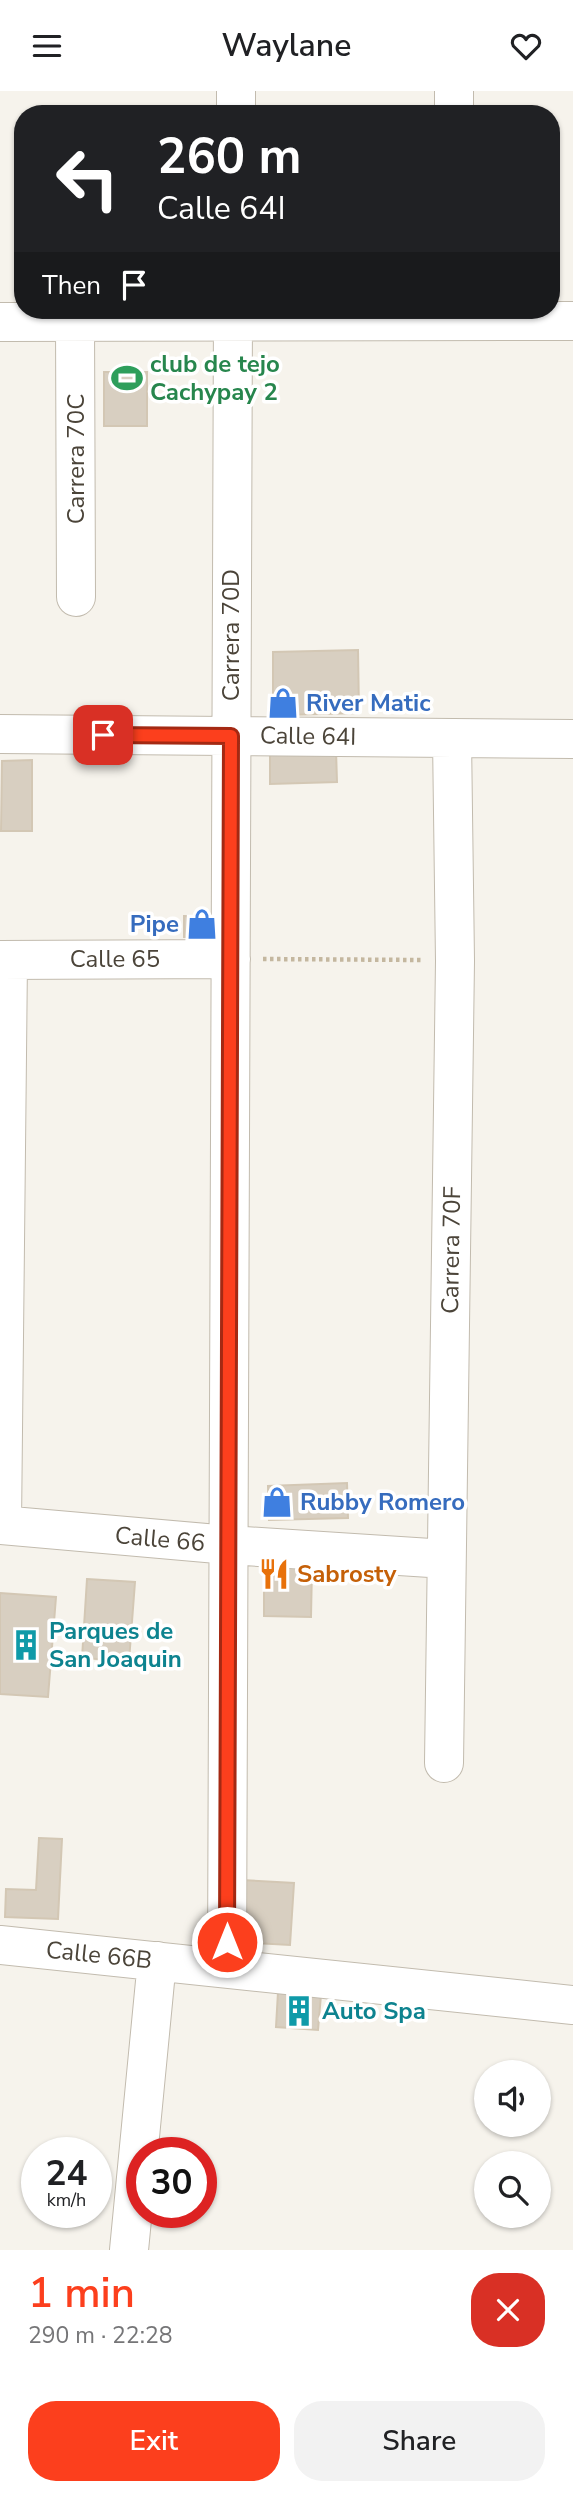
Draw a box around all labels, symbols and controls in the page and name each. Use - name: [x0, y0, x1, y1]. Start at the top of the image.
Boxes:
- text: Waylane: [222, 24, 351, 67]
- icon: menu: [28, 27, 66, 65]
- icon: heart: [507, 27, 545, 65]
- text: 260 m: [157, 123, 301, 190]
- icon: left: [42, 133, 133, 224]
- text: Calle 64I: [157, 187, 286, 230]
- icon: arrive: [115, 266, 153, 304]
- text: Then: [42, 268, 101, 303]
- place label: club de tejo Cachypay 2: [150, 348, 280, 408]
- sports icon: club de tejo Cachypay 2: [110, 361, 144, 395]
- street label: Carrera 70C: [60, 394, 92, 524]
- street label: Carrera 70D: [215, 569, 247, 701]
- shop icon: River Matic: [266, 686, 300, 720]
- place label: River Matic: [306, 687, 431, 719]
- pin: [73, 705, 133, 765]
- icon: arrive: [84, 716, 122, 754]
- street label: Calle 64I: [260, 719, 356, 753]
- shop icon: Pipe: [185, 907, 219, 941]
- place label: Pipe: [130, 908, 179, 940]
- street label: Calle 65: [70, 943, 160, 975]
- street label: Carrera 70F: [434, 1186, 468, 1314]
- shop icon: Rubby Romero: [260, 1485, 294, 1519]
- place label: Rubby Romero: [300, 1486, 465, 1518]
- street label: Calle 66: [114, 1519, 206, 1559]
- restaurant icon: Sabrosty: [257, 1557, 291, 1591]
- place label: Sabrosty: [297, 1558, 397, 1590]
- place label: Parques de San Joaquin: [49, 1615, 182, 1675]
- building icon: Parques de San Joaquin: [9, 1628, 43, 1662]
- position arrow: [190, 1905, 264, 1979]
- street label: Calle 66B: [44, 1934, 154, 1976]
- building icon: Auto Spa: [282, 1994, 316, 2028]
- place label: Auto Spa: [322, 1995, 426, 2027]
- map controls: [474, 2060, 551, 2228]
- button: sound: [474, 2060, 551, 2137]
- speed limit sign: 30: [126, 2137, 217, 2228]
- text: 24: [45, 2150, 88, 2197]
- button: search: [474, 2151, 551, 2228]
- text: km/h: [47, 2188, 86, 2212]
- text: 1 min: [28, 2265, 135, 2322]
- button: close: [471, 2273, 545, 2347]
- text: 290 m · 22:28: [28, 2320, 173, 2351]
- button: Exit: [28, 2401, 280, 2481]
- button: Share: [294, 2401, 545, 2481]

